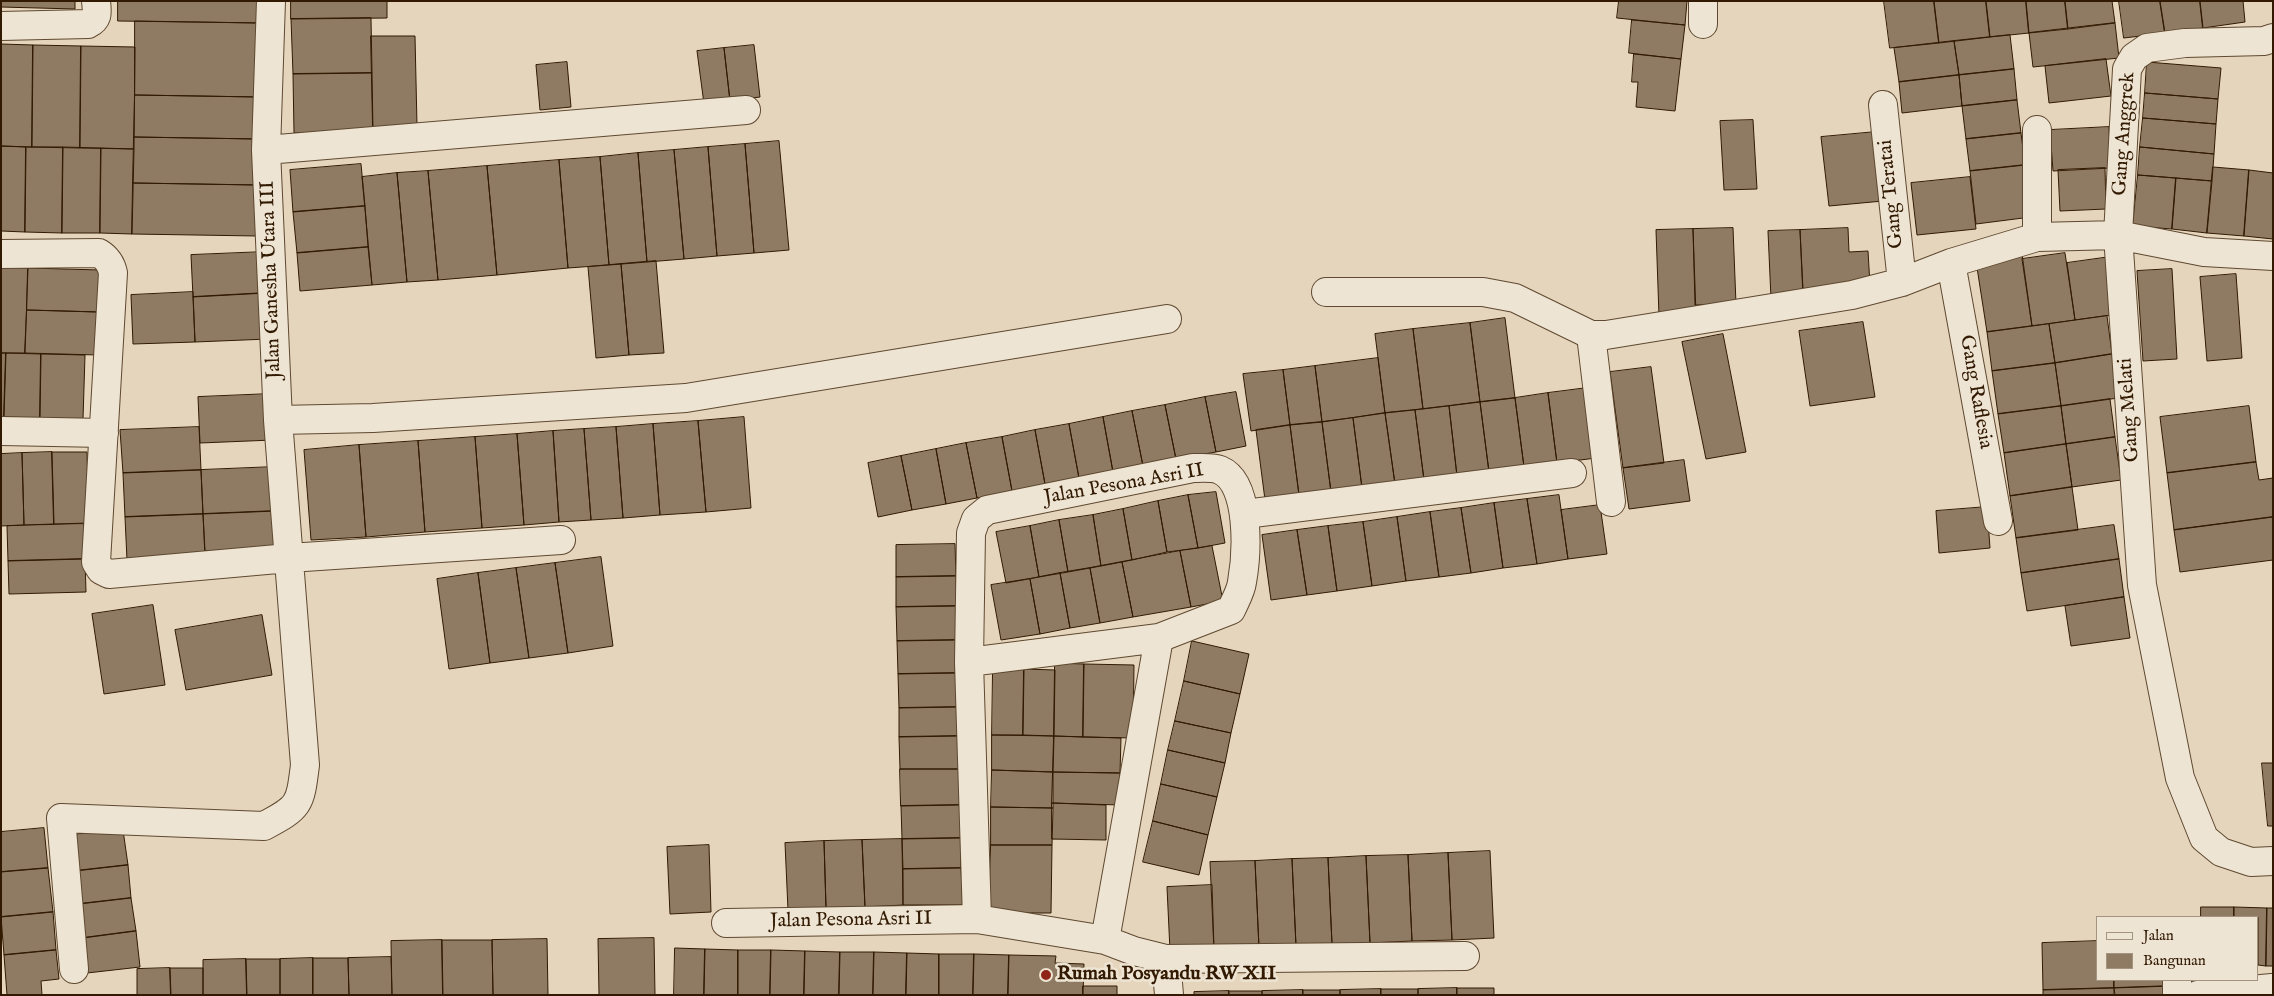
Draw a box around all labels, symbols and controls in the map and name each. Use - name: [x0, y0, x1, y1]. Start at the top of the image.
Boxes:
- street label: Gang Anggrek: [2109, 72, 2141, 196]
- street label: Gang Teratai: [1874, 138, 1910, 250]
- street label: Jalan Ganesha Utara III: [257, 180, 287, 380]
- street label: Gang Raflesia: [1953, 333, 1997, 451]
- street label: Gang Melati: [2114, 357, 2146, 463]
- street label: Jalan Pesona Asri II: [1042, 459, 1206, 511]
- street label: Jalan Pesona Asri II: [770, 908, 932, 934]
- legend: [2096, 916, 2259, 981]
- text: Jalan: [2143, 926, 2174, 945]
- text: Bangunan: [2143, 951, 2206, 970]
- place label: Rumah Posyandu RW XII: [1057, 963, 1276, 987]
- marker: Rumah Posyandu RW XII: [1039, 968, 1053, 982]

